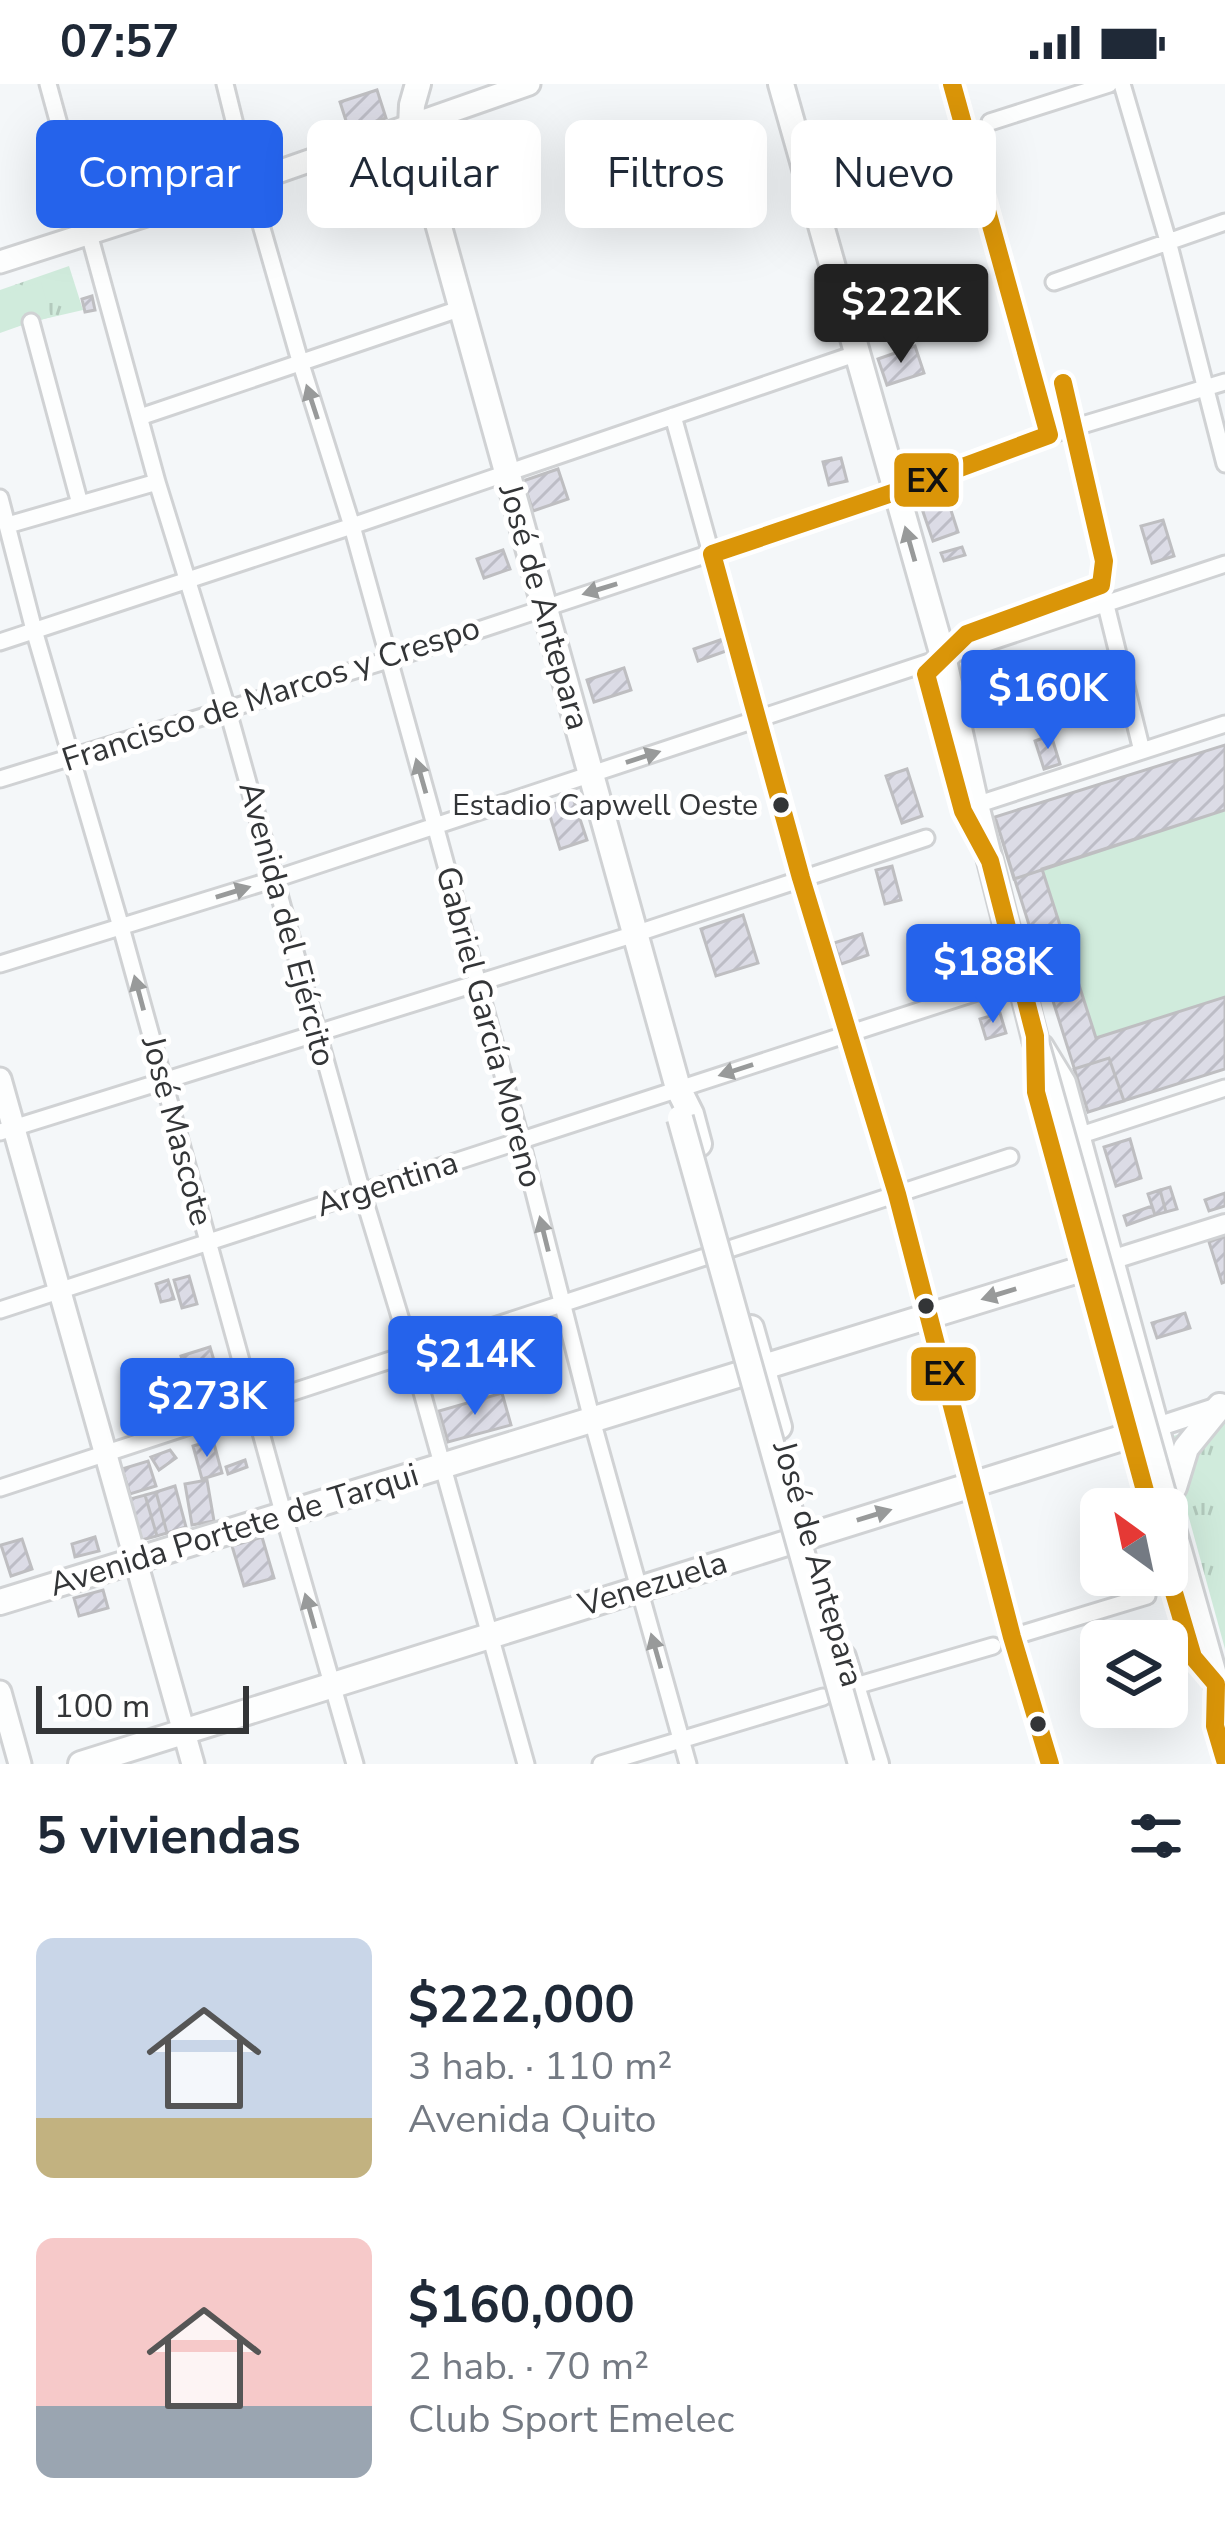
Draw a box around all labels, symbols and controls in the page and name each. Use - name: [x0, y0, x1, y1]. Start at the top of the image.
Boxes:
- text: 07:57: [60, 12, 179, 73]
- chip: Comprar: [36, 120, 283, 228]
- chip: Alquilar: [307, 120, 541, 228]
- chip: Filtros: [565, 120, 767, 228]
- chip: Nuevo: [791, 120, 996, 228]
- pin: $222K: [817, 264, 985, 366]
- text: $222K: [841, 276, 961, 329]
- one-way arrow: [302, 383, 321, 420]
- line badge: EX: [892, 451, 961, 509]
- text: EX: [906, 459, 949, 504]
- street label: José de Antepara: [487, 478, 601, 735]
- one-way arrow: [900, 525, 918, 561]
- one-way arrow: [581, 580, 618, 599]
- street label: Francisco de Marcos y Crespo: [56, 605, 486, 783]
- pin: $160K: [964, 650, 1132, 752]
- text: $160K: [988, 662, 1108, 715]
- one-way arrow: [625, 746, 662, 765]
- one-way arrow: [411, 758, 429, 794]
- street label: Avenida del Ejército: [227, 777, 347, 1071]
- place label: Estadio Capwell Oeste: [452, 785, 758, 826]
- marker: Estadio Capwell Oeste: [770, 794, 792, 816]
- street label: Gabriel García Moreno: [424, 861, 554, 1193]
- one-way arrow: [215, 881, 252, 900]
- pin: $188K: [909, 924, 1077, 1026]
- text: $188K: [933, 936, 1053, 989]
- one-way arrow: [129, 974, 148, 1011]
- street label: José Mascote: [130, 1030, 224, 1231]
- one-way arrow: [717, 1061, 754, 1080]
- street label: Argentina: [310, 1140, 464, 1228]
- one-way arrow: [534, 1216, 553, 1253]
- one-way arrow: [980, 1286, 1017, 1304]
- unlabelled marker: [915, 1295, 937, 1317]
- pin: $214K: [391, 1316, 559, 1418]
- text: $214K: [415, 1328, 535, 1381]
- line badge: EX: [909, 1345, 978, 1403]
- text: EX: [923, 1352, 966, 1397]
- pin: $273K: [123, 1358, 291, 1460]
- text: $273K: [147, 1370, 267, 1423]
- street label: José de Antepara: [761, 1435, 875, 1692]
- street label: Avenida Portete de Tarqui: [44, 1452, 424, 1608]
- north arrow: [1080, 1488, 1188, 1596]
- map controls: [1080, 1488, 1188, 1728]
- one-way arrow: [856, 1505, 893, 1524]
- street label: Venezuela: [572, 1540, 733, 1628]
- one-way arrow: [300, 1593, 319, 1630]
- button: layers: [1080, 1620, 1188, 1728]
- one-way arrow: [646, 1633, 664, 1669]
- scale bar: [36, 1680, 249, 1733]
- text: 100 m: [54, 1684, 150, 1729]
- unlabelled marker: [1027, 1713, 1049, 1735]
- text: 5 viviendas: [36, 1801, 301, 1871]
- icon: filters: [1123, 1803, 1189, 1869]
- text: $222,000: [408, 1970, 635, 2040]
- icon: home: [132, 1986, 276, 2130]
- text: 3 hab. · 110 m²: [408, 2040, 672, 2093]
- text: Avenida Quito: [408, 2093, 657, 2146]
- text: $160,000: [408, 2270, 635, 2340]
- icon: home: [132, 2286, 276, 2430]
- text: 2 hab. · 70 m²: [408, 2340, 649, 2393]
- text: Club Sport Emelec: [408, 2393, 735, 2446]

